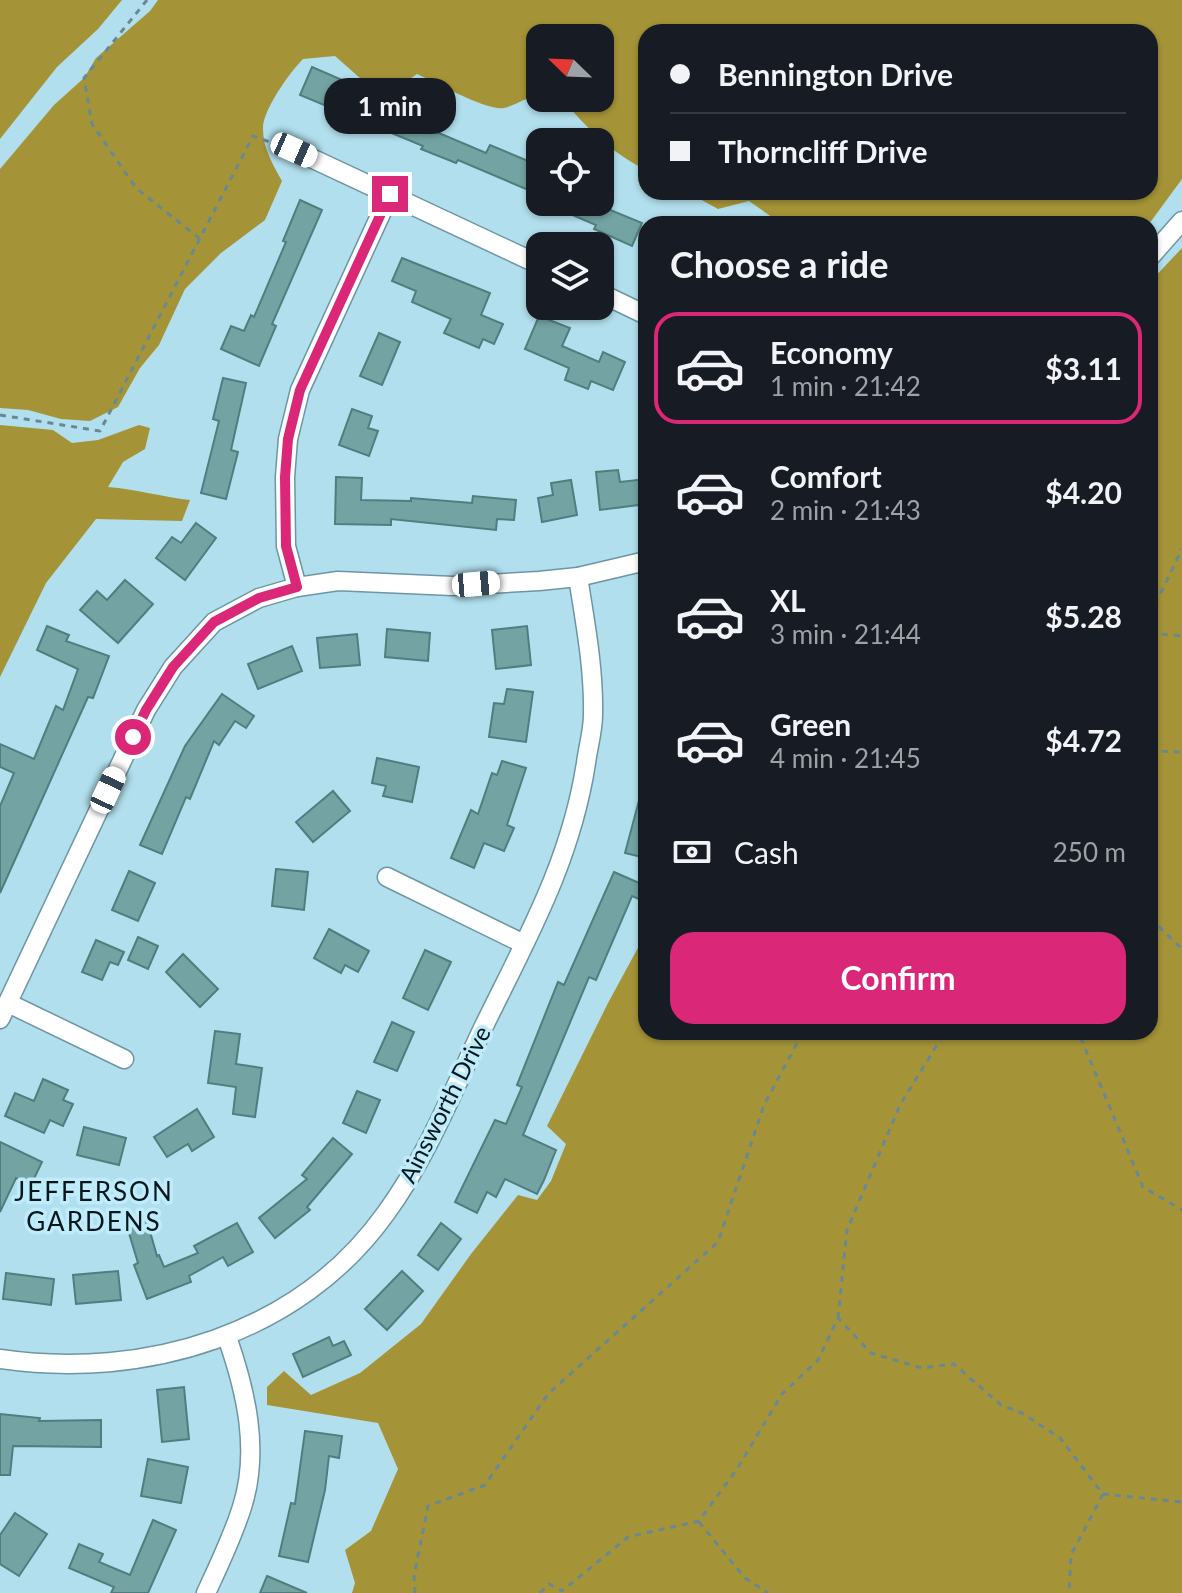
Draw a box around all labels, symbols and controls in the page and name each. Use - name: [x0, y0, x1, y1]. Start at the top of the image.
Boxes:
- north arrow: [526, 24, 614, 112]
- map controls: [526, 24, 614, 320]
- text: Bennington Drive: [718, 56, 953, 92]
- callout: 1 min: [324, 78, 456, 134]
- text: 1 min: [358, 90, 422, 122]
- button: locate: [526, 128, 614, 216]
- car: [267, 129, 321, 171]
- text: Thorncliff Drive: [718, 133, 927, 169]
- route end: [372, 176, 408, 212]
- button: layers: [526, 232, 614, 320]
- text: Choose a ride: [670, 242, 889, 286]
- icon: car: [674, 332, 746, 404]
- text: Economy: [770, 334, 893, 370]
- text: $3.11: [1045, 350, 1122, 386]
- text: 1 min · 21:42: [770, 370, 921, 402]
- icon: car: [674, 456, 746, 528]
- text: Comfort: [770, 458, 882, 494]
- text: $4.20: [1045, 474, 1122, 510]
- text: 2 min · 21:43: [770, 494, 921, 526]
- car: [451, 570, 501, 598]
- icon: car: [674, 580, 746, 652]
- text: XL: [770, 582, 806, 618]
- text: $5.28: [1045, 598, 1122, 634]
- text: 3 min · 21:44: [770, 618, 921, 650]
- icon: car: [674, 704, 746, 776]
- text: Green: [770, 706, 851, 742]
- route start: [115, 719, 151, 755]
- text: $4.72: [1045, 722, 1122, 758]
- text: 4 min · 21:45: [770, 742, 921, 774]
- car: [87, 763, 129, 817]
- icon: cash: [670, 830, 714, 874]
- text: Cash: [734, 834, 799, 870]
- text: 250 m: [1053, 836, 1126, 868]
- button: Confirm: [670, 932, 1126, 1024]
- street label: Ainsworth Drive: [392, 1021, 496, 1187]
- district label: JEFFERSON GARDENS: [14, 1175, 174, 1237]

